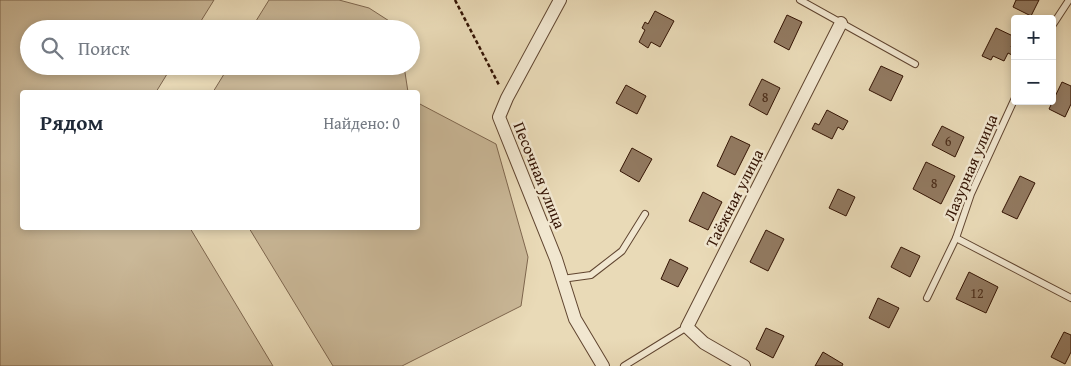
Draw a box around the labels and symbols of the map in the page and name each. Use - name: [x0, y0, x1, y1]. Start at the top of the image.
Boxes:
- house number: 8: [762, 87, 769, 107]
- street label: Лазурная улица: [937, 110, 1003, 224]
- street label: Песочная улица: [508, 118, 572, 232]
- house number: 6: [945, 131, 952, 151]
- street label: Таёжная улица: [699, 144, 769, 251]
- house number: 8: [931, 173, 938, 193]
- house number: 12: [970, 283, 984, 303]

